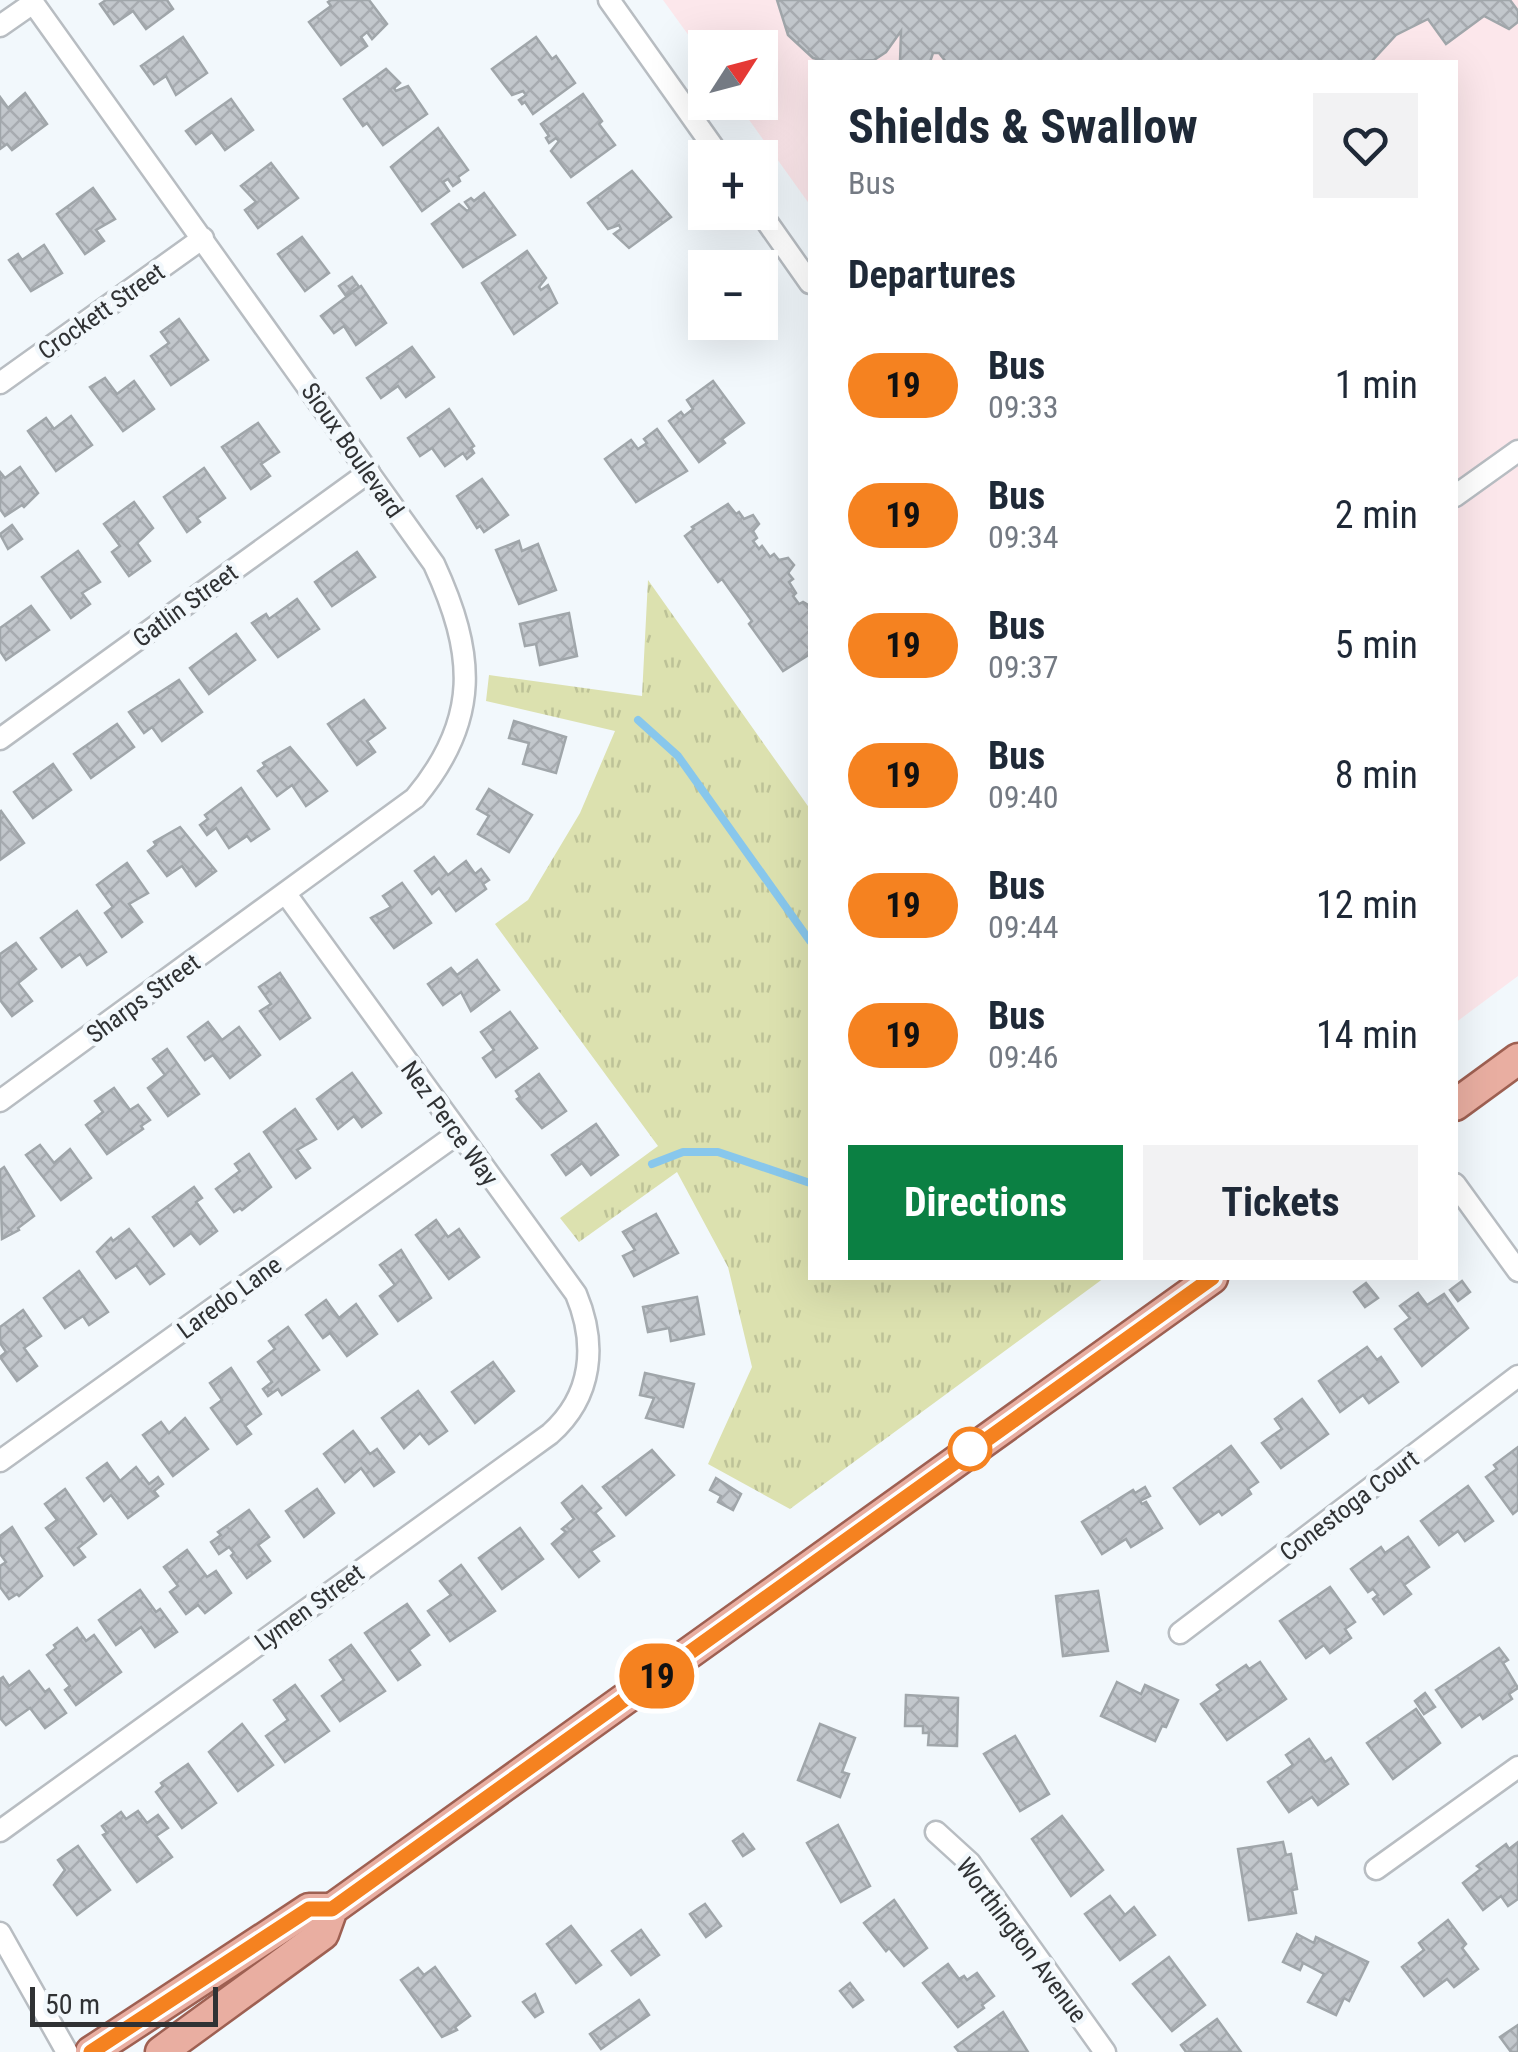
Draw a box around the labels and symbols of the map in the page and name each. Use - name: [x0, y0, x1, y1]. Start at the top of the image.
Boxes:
- north arrow: [688, 30, 778, 120]
- street label: Crockett Street: [33, 257, 170, 366]
- street label: Sioux Boulevard: [295, 377, 410, 523]
- street label: Gatlin Street: [127, 558, 243, 653]
- street label: Sharps Street: [81, 948, 205, 1049]
- street label: Nez Perce Way: [395, 1055, 504, 1191]
- street label: Laredo Lane: [172, 1250, 287, 1345]
- unlabelled marker: [949, 1428, 991, 1470]
- street label: Conestoga Court: [1274, 1444, 1424, 1567]
- street label: Lymen Street: [249, 1558, 369, 1657]
- line badge: 19: [612, 1644, 702, 1708]
- street label: Worthington Avenue: [950, 1852, 1093, 2028]
- scale bar: [30, 1982, 218, 2026]

